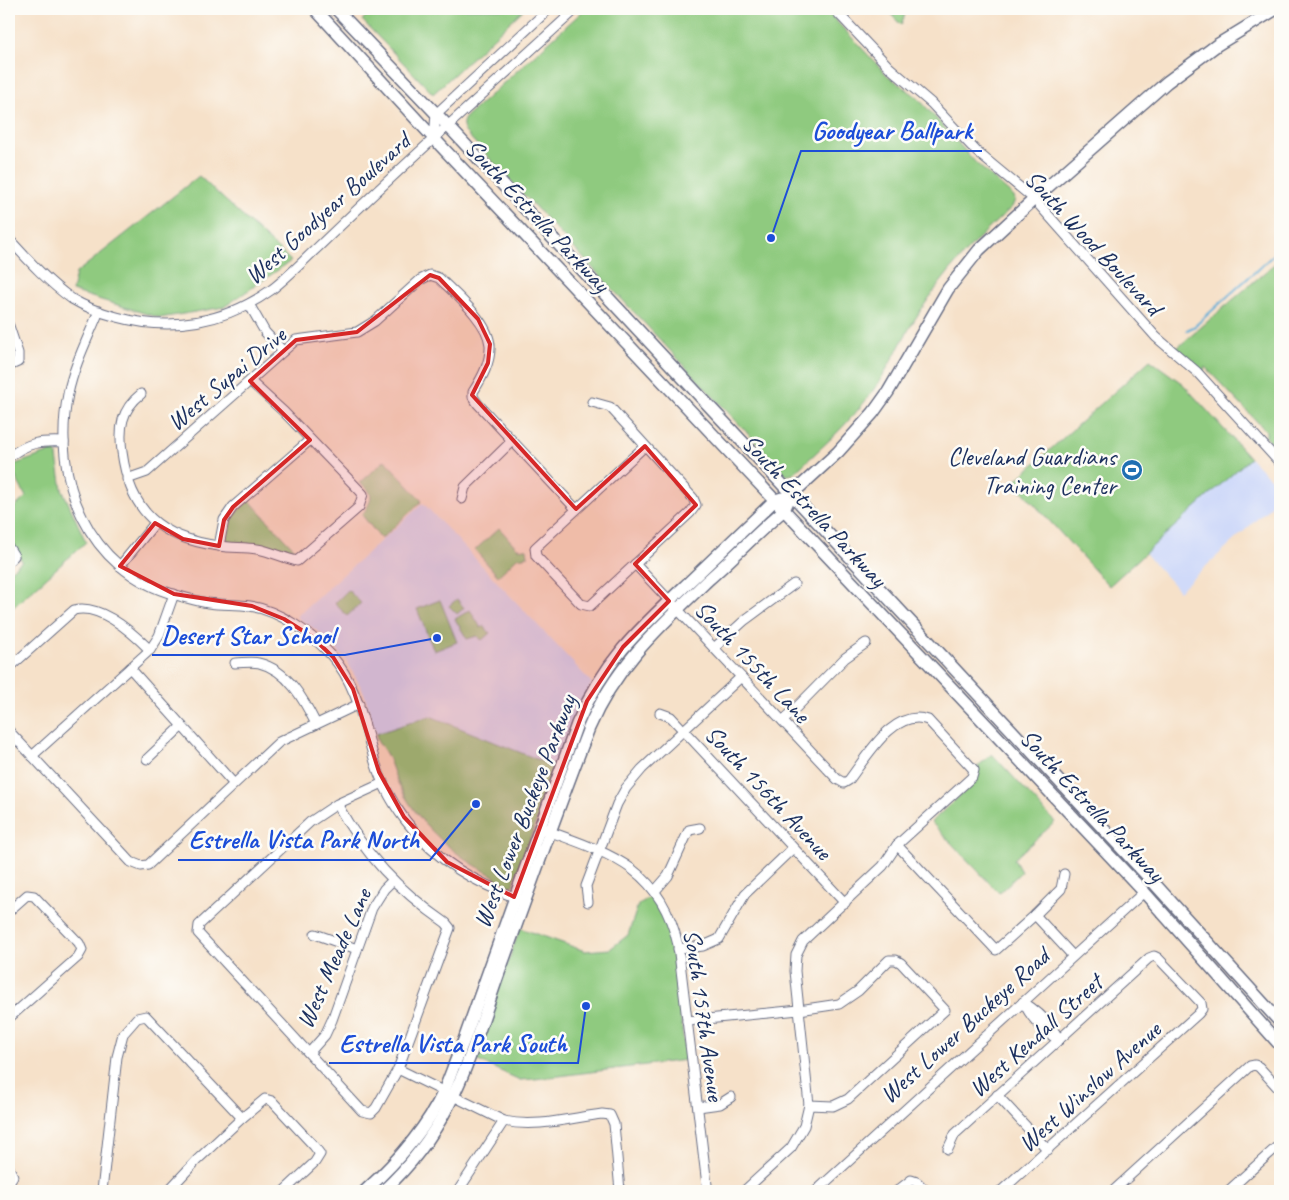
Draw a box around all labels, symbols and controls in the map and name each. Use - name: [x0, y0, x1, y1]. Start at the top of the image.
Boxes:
- callout: Goodyear Ballpark: [801, 110, 982, 151]
- text: Goodyear Ballpark: [812, 114, 974, 147]
- street label: West Goodyear Boulevard: [238, 124, 419, 292]
- street label: South Estrella Parkway: [458, 132, 618, 300]
- street label: South Wood Boulevard: [1018, 163, 1172, 325]
- street label: West Supai Drive: [161, 319, 294, 438]
- street label: South Estrella Parkway: [735, 427, 895, 595]
- place label: Cleveland Guardians Training Center: [948, 441, 1119, 502]
- sports icon: Cleveland Guardians Training Center: [1120, 458, 1144, 482]
- street label: South 155th Lane: [687, 594, 818, 731]
- callout: Desert Star School: [152, 614, 345, 655]
- text: Desert Star School: [161, 619, 339, 652]
- street label: West Lower Buckeye Parkway: [466, 689, 585, 932]
- street label: South 156th Avenue: [698, 719, 840, 868]
- street label: South Estrella Parkway: [1013, 722, 1173, 890]
- callout: Estrella Vista Park North: [178, 819, 430, 860]
- text: Estrella Vista Park North: [189, 823, 420, 856]
- street label: West Meade Lane: [289, 882, 380, 1033]
- street label: South 157th Avenue: [676, 927, 732, 1105]
- street label: West Lower Buckeye Road: [873, 938, 1059, 1110]
- street label: West Kendall Street: [962, 965, 1112, 1104]
- street label: West Winslow Avenue: [1012, 1013, 1169, 1159]
- callout: Estrella Vista Park South: [329, 1022, 578, 1063]
- text: Estrella Vista Park South: [339, 1027, 568, 1060]

